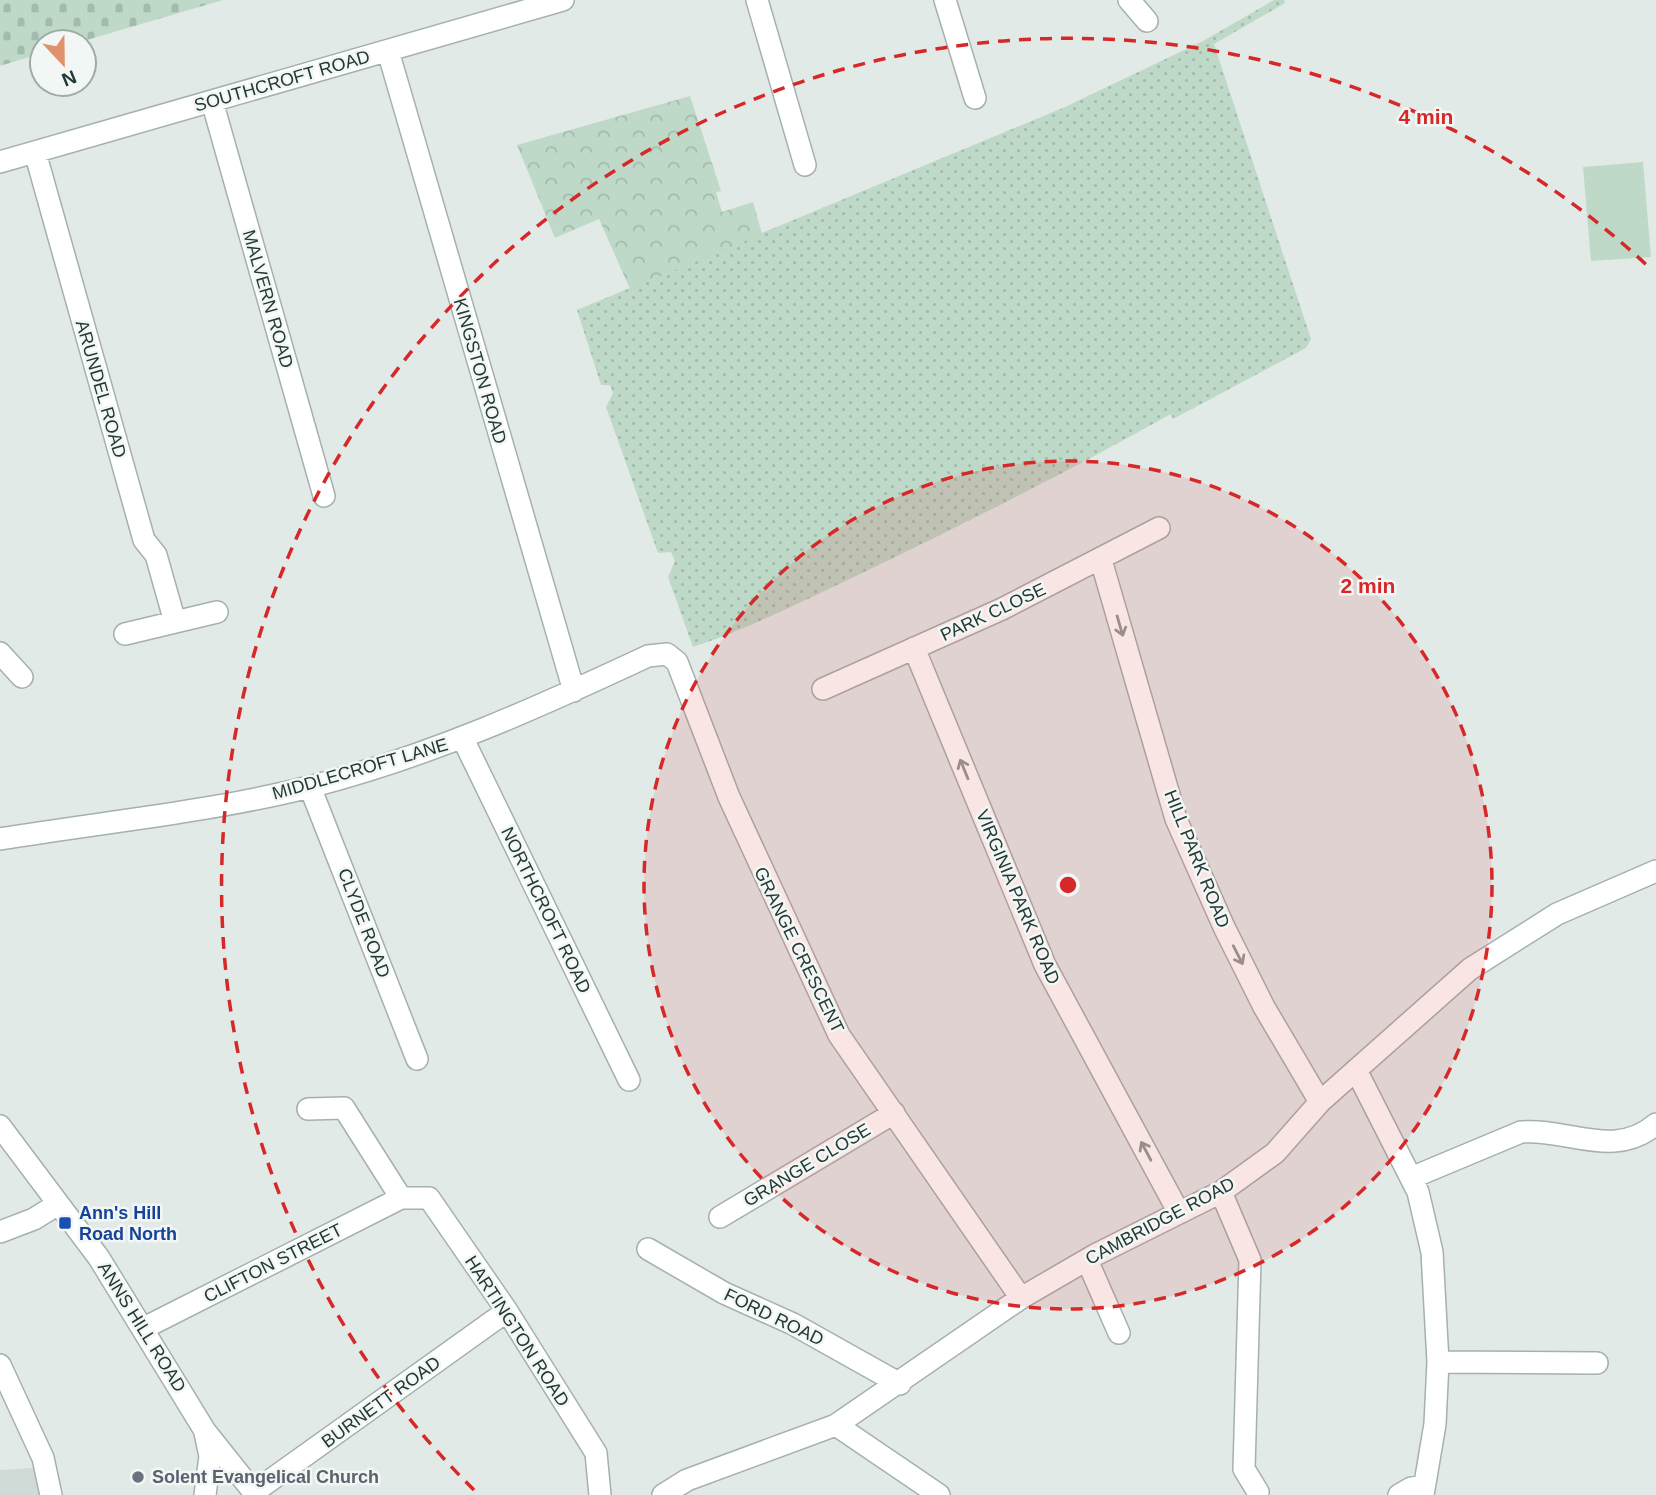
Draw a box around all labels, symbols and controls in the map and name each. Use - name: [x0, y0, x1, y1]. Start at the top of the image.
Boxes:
- north arrow: [28, 28, 98, 98]
- street label: SOUTHCROFT ROAD: [192, 46, 372, 116]
- text: N: [59, 66, 79, 91]
- text: 4 min: [1399, 105, 1453, 128]
- street label: MALVERN ROAD: [239, 228, 297, 370]
- street label: KINGSTON ROAD: [450, 296, 510, 446]
- street label: ARUNDEL ROAD: [72, 318, 130, 460]
- text: 2 min: [1341, 574, 1395, 597]
- street label: PARK CLOSE: [937, 579, 1049, 645]
- one-way arrow: [1114, 615, 1127, 637]
- street label: MIDDLECROFT LANE: [270, 734, 450, 804]
- one-way arrow: [957, 759, 970, 781]
- street label: HILL PARK ROAD: [1160, 787, 1234, 931]
- street label: VIRGINIA PARK ROAD: [972, 807, 1064, 987]
- street label: NORTHCROFT ROAD: [497, 824, 595, 996]
- street label: GRANGE CRESCENT: [750, 864, 848, 1036]
- street label: CLYDE ROAD: [334, 865, 394, 981]
- centre of rings: [1056, 873, 1080, 897]
- one-way arrow: [1231, 944, 1245, 964]
- street label: GRANGE CLOSE: [740, 1119, 874, 1211]
- one-way arrow: [1139, 1141, 1152, 1162]
- street label: CAMBRIDGE ROAD: [1082, 1173, 1238, 1269]
- place label: Ann's Hill Road North: [79, 1203, 177, 1244]
- marker: Ann's Hill Road North: [57, 1215, 73, 1231]
- street label: CLIFTON STREET: [200, 1219, 346, 1307]
- street label: HARTINGTON ROAD: [461, 1252, 573, 1410]
- street label: ANNS HILL ROAD: [94, 1258, 190, 1396]
- street label: FORD ROAD: [721, 1284, 827, 1350]
- street label: BURNETT ROAD: [318, 1352, 444, 1452]
- place label: Solent Evangelical Church: [152, 1467, 379, 1487]
- marker: Solent Evangelical Church: [130, 1469, 146, 1485]

